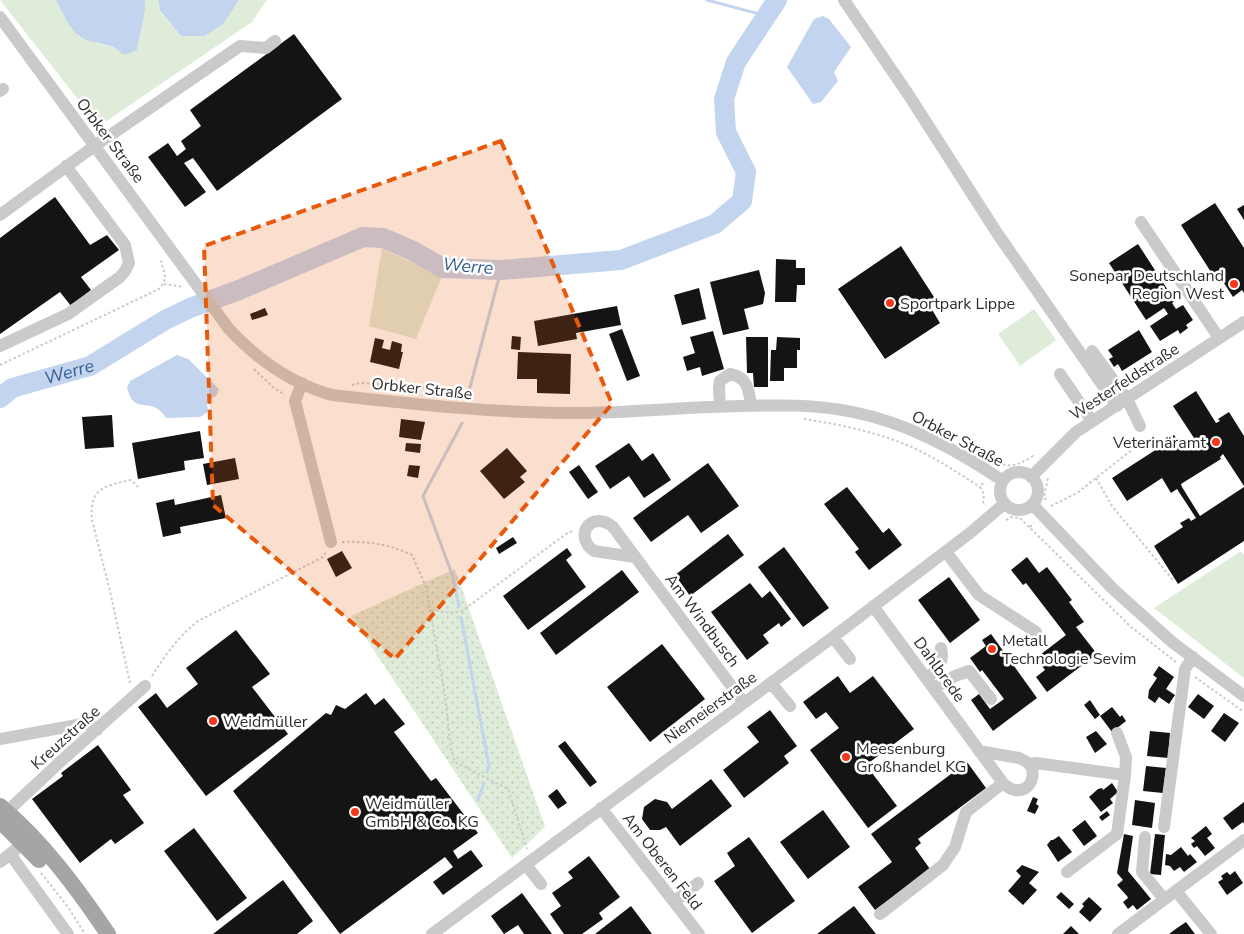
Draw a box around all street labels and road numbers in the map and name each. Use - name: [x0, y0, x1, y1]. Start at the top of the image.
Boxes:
- street label: Orbker Straße: [71, 94, 149, 188]
- street label: Westerfeldstraße: [1066, 338, 1183, 425]
- street label: Orbker Straße: [370, 373, 473, 405]
- street label: Orbker Straße: [908, 405, 1007, 472]
- street label: Am Windbusch: [660, 569, 745, 672]
- street label: Dahlbrede: [908, 633, 970, 707]
- street label: Niemeierstraße: [660, 667, 761, 749]
- street label: Kreuzstraße: [26, 701, 105, 775]
- street label: Am Oberen Feld: [617, 808, 707, 915]

